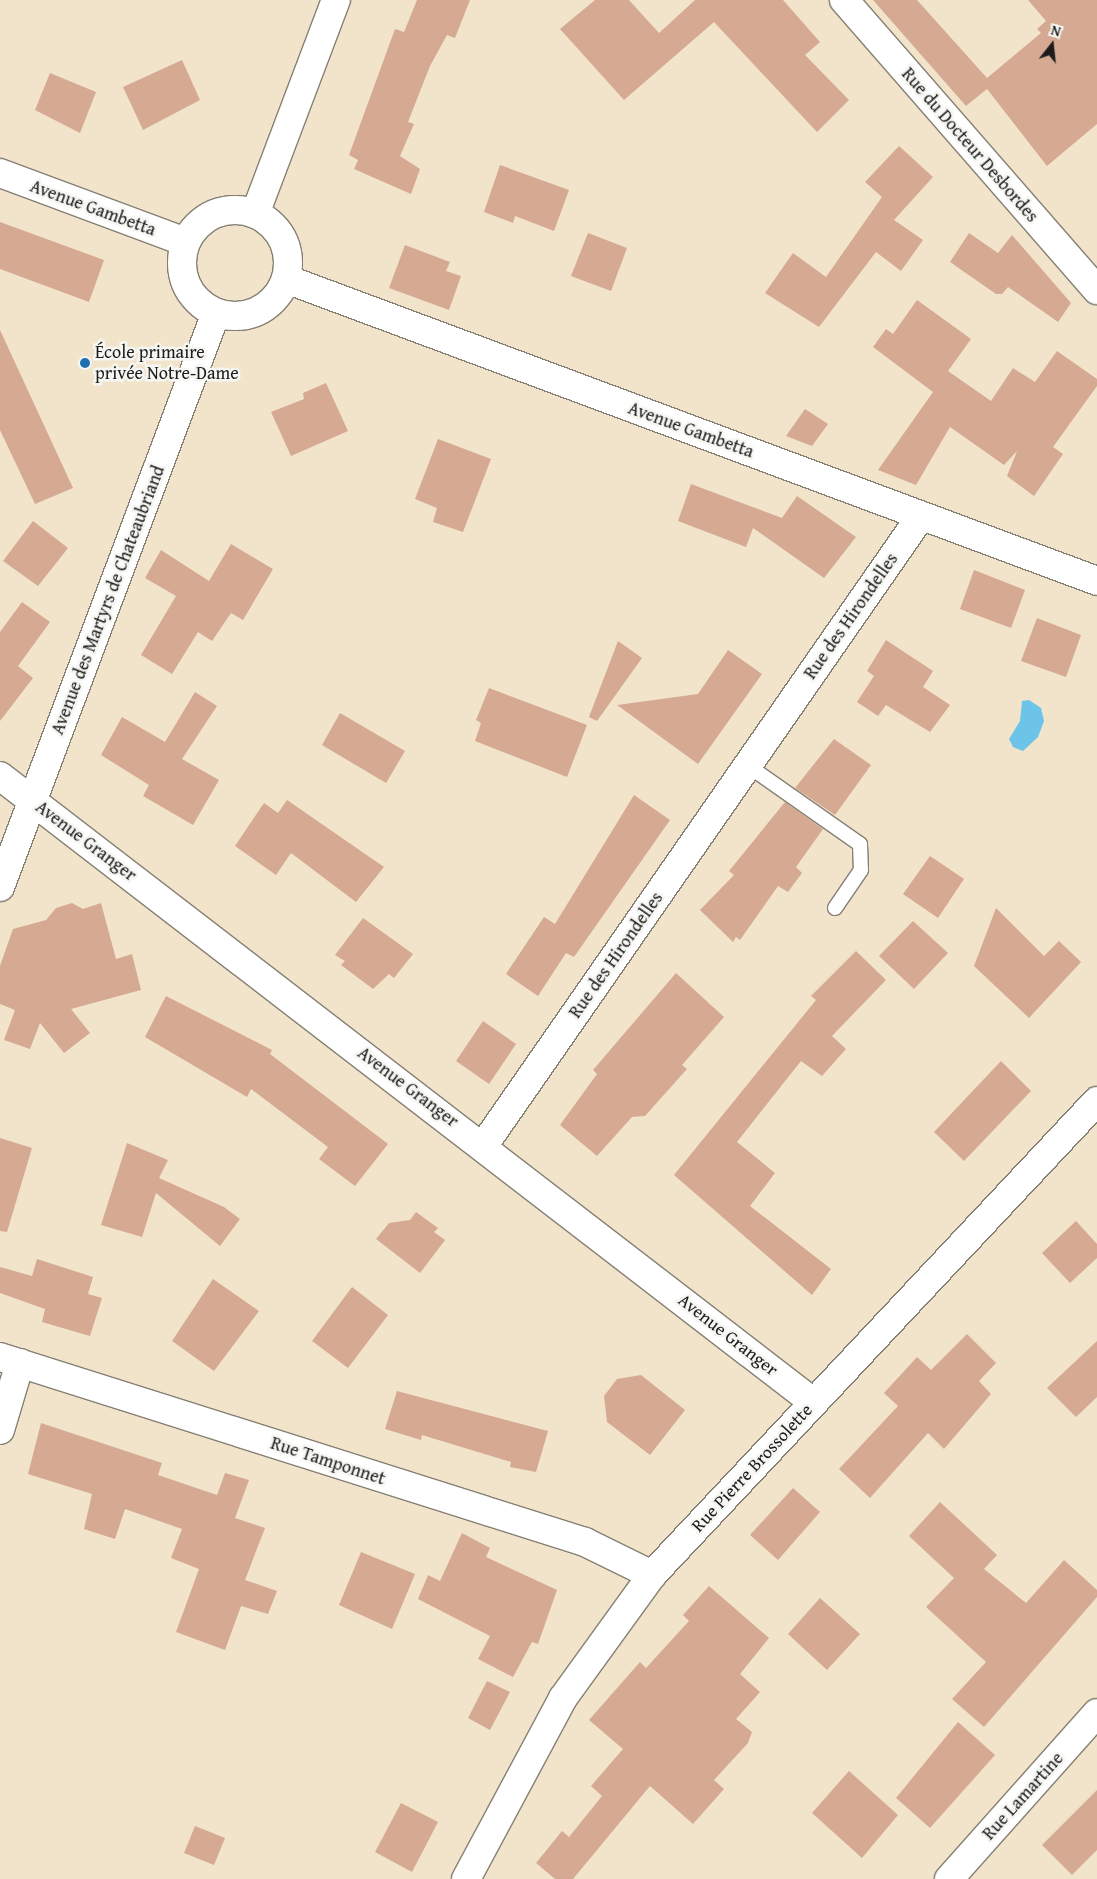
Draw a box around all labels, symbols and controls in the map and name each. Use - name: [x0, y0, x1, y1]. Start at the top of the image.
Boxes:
- north arrow: [1027, 20, 1077, 70]
- text: N: [1049, 20, 1063, 41]
- street label: Rue du Docteur Desbordes: [897, 63, 1043, 227]
- street label: Avenue Gambetta: [27, 175, 159, 241]
- place label: École primaire privée Notre-Dame: [95, 342, 239, 384]
- marker: École primaire privée Notre-Dame: [79, 357, 91, 369]
- street label: Avenue Gambetta: [625, 397, 757, 463]
- street label: Avenue des Martyrs de Chateaubriand: [47, 462, 169, 738]
- street label: Rue des Hirondelles: [799, 549, 903, 683]
- street label: Avenue Granger: [31, 796, 141, 886]
- street label: Rue des Hirondelles: [564, 888, 668, 1022]
- street label: Avenue Granger: [353, 1042, 463, 1132]
- street label: Avenue Granger: [674, 1289, 782, 1381]
- street label: Rue Pierre Brossolette: [687, 1399, 817, 1537]
- street label: Rue Tamponnet: [268, 1432, 388, 1490]
- street label: Rue Lamartine: [978, 1748, 1068, 1844]

